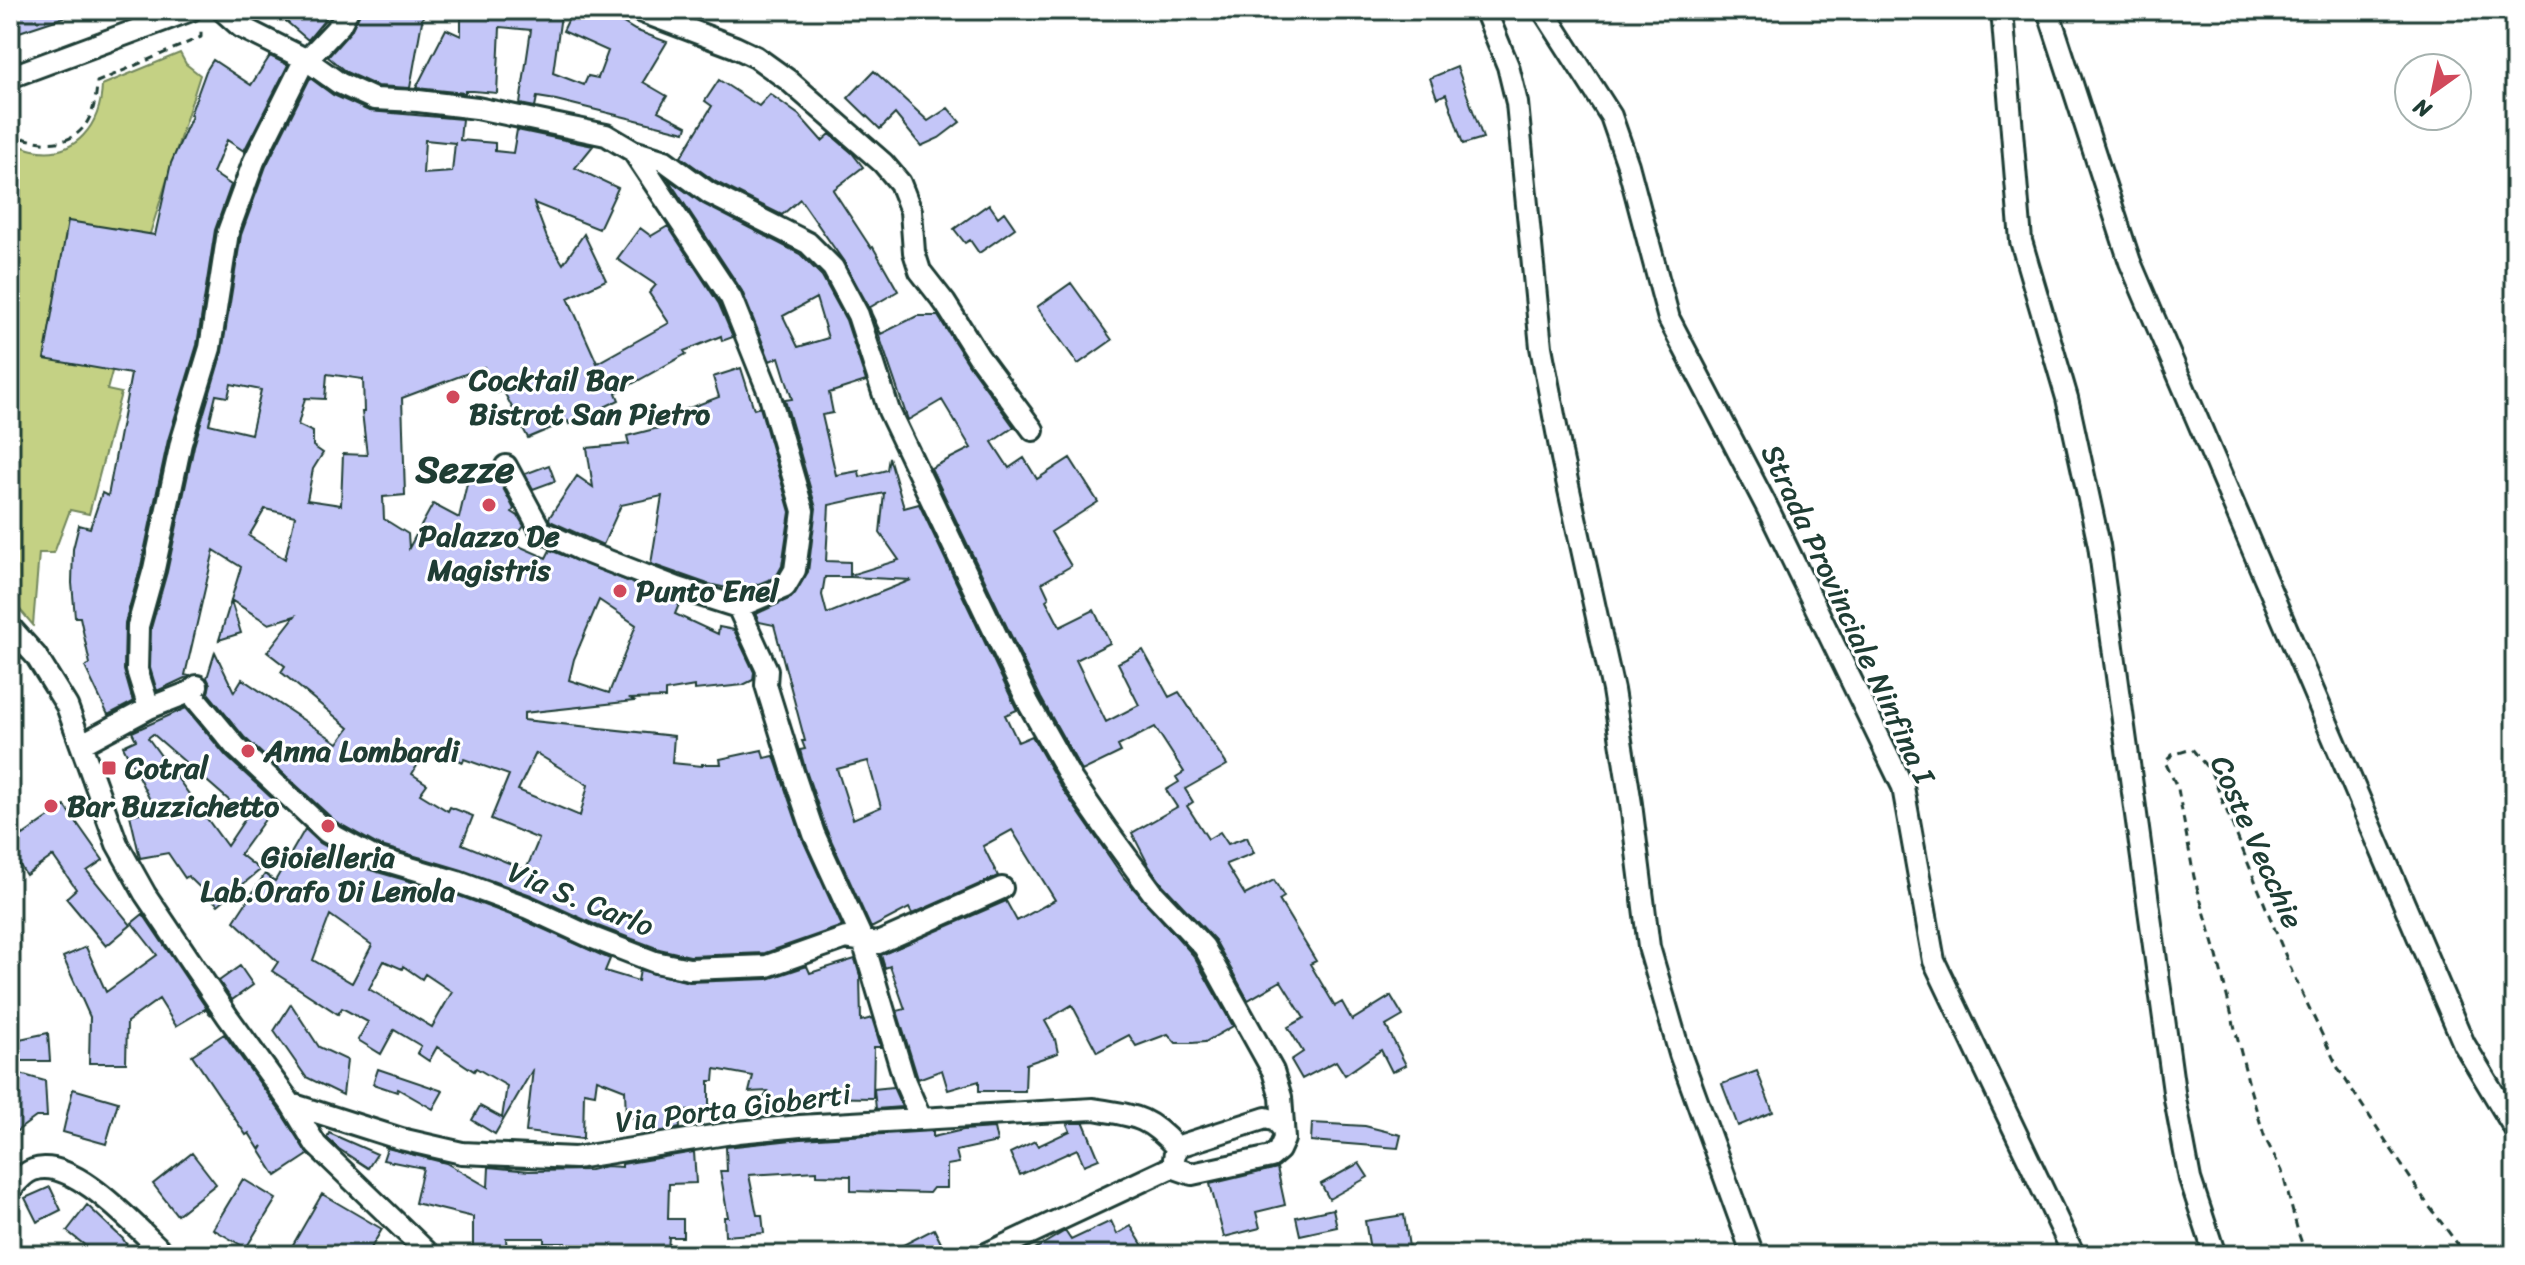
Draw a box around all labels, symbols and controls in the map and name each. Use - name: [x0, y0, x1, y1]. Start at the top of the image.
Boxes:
- north arrow: [2393, 52, 2473, 132]
- text: N: [2405, 87, 2440, 129]
- place label: Cocktail Bar Bistrot San Pietro: [468, 353, 710, 441]
- marker: Cocktail Bar Bistrot San Pietro: [444, 388, 462, 406]
- street label: Strada Provinciale Ninfina I: [1745, 435, 1952, 795]
- district label: Sezze: [414, 436, 515, 503]
- marker: Palazzo De Magistris: [480, 496, 498, 514]
- place label: Palazzo De Magistris: [418, 509, 560, 597]
- place label: Punto Enel: [636, 564, 780, 618]
- marker: Punto Enel: [611, 582, 629, 600]
- place label: Anna Lombardi: [262, 724, 461, 778]
- place label: Cotral: [124, 741, 209, 795]
- marker: Anna Lombardi: [239, 742, 257, 760]
- street label: Coste Vecchie: [2195, 746, 2319, 938]
- marker: Cotral: [100, 759, 118, 777]
- place label: Bar Buzzichetto: [67, 779, 280, 833]
- marker: Bar Buzzichetto: [42, 797, 60, 815]
- marker: Gioielleria Lab.Orafo Di Lenola: [319, 817, 337, 835]
- place label: Gioielleria Lab.Orafo Di Lenola: [201, 830, 455, 918]
- street label: Via S. Carlo: [500, 845, 662, 953]
- street label: Via Porta Gioberti: [612, 1067, 855, 1149]

